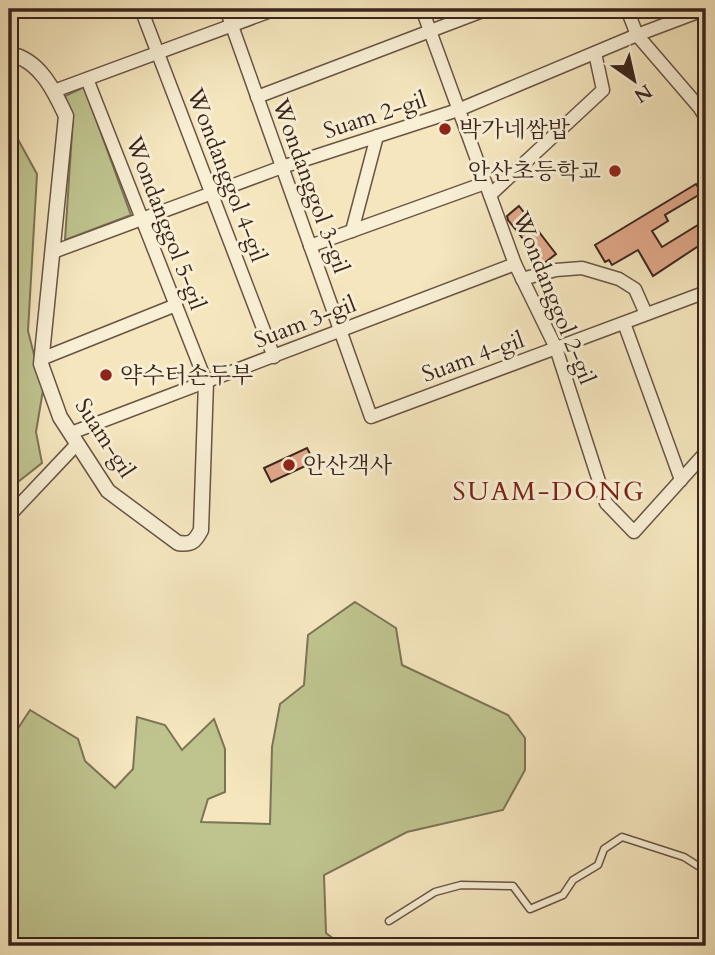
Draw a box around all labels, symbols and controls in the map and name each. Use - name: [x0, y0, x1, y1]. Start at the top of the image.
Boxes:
- north arrow: [600, 46, 670, 116]
- text: N: [628, 78, 657, 109]
- street label: Wondanggol 4-gil: [179, 83, 274, 266]
- street label: Suam 2-gil: [319, 84, 431, 146]
- street label: Wondanggol 3-gil: [265, 93, 357, 278]
- place label: 박가네쌈밥: [459, 114, 571, 145]
- marker: 박가네쌈밥: [437, 121, 453, 137]
- street label: Wondanggol 5-gil: [118, 131, 213, 314]
- place label: 안산초등학교: [468, 156, 601, 187]
- marker: 안산초등학교: [607, 163, 623, 179]
- street label: Wondanggol 2-gil: [505, 206, 603, 389]
- street label: Suam 3-gil: [250, 288, 361, 356]
- street label: Suam 4-gil: [417, 324, 529, 390]
- place label: 약수터손두부: [120, 360, 253, 391]
- marker: 약수터손두부: [98, 367, 114, 383]
- street label: Suam-gil: [68, 392, 142, 484]
- place label: 안산객사: [303, 450, 393, 481]
- marker: 안산객사: [281, 457, 297, 473]
- district label: SUAM-DONG: [452, 474, 646, 509]

